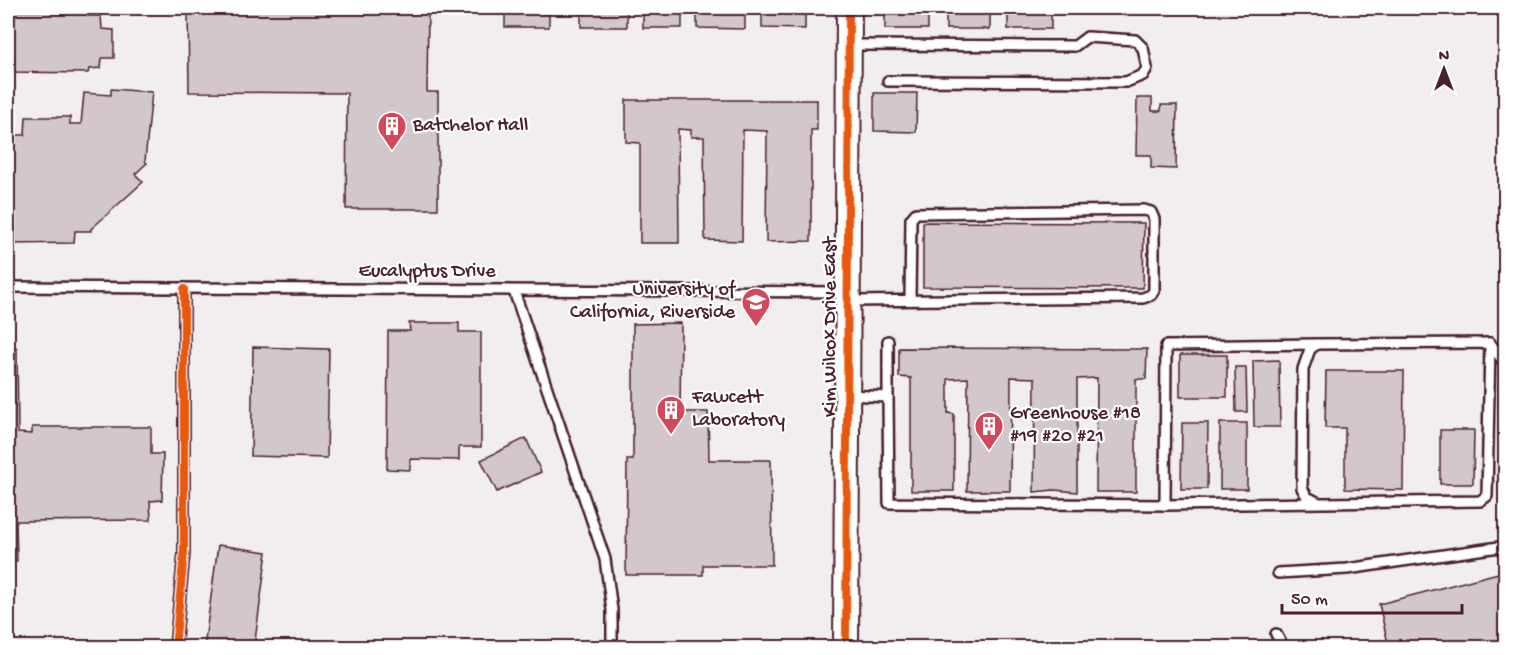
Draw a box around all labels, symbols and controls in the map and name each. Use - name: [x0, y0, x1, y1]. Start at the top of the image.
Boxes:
- north arrow: [1414, 39, 1474, 99]
- text: N: [1439, 48, 1450, 67]
- building icon: Batchelor Hall: [376, 110, 408, 152]
- place label: Batchelor Hall: [412, 115, 528, 138]
- street label: Kim Wilcox Drive East: [820, 235, 843, 417]
- street label: Eucalyptus Drive: [358, 261, 496, 284]
- place label: University of California, Riverside: [570, 279, 737, 325]
- school or university icon: University of California, Riverside: [740, 286, 772, 328]
- place label: Fawcett Laboratory: [691, 387, 785, 433]
- building icon: Fawcett Laboratory: [655, 394, 687, 436]
- place label: Greenhouse #18 #19 #20 #21: [1010, 403, 1141, 449]
- building icon: Greenhouse #18 #19 #20 #21: [973, 410, 1005, 452]
- scale bar: [1282, 577, 1462, 615]
- text: 50 m: [1291, 590, 1328, 611]

